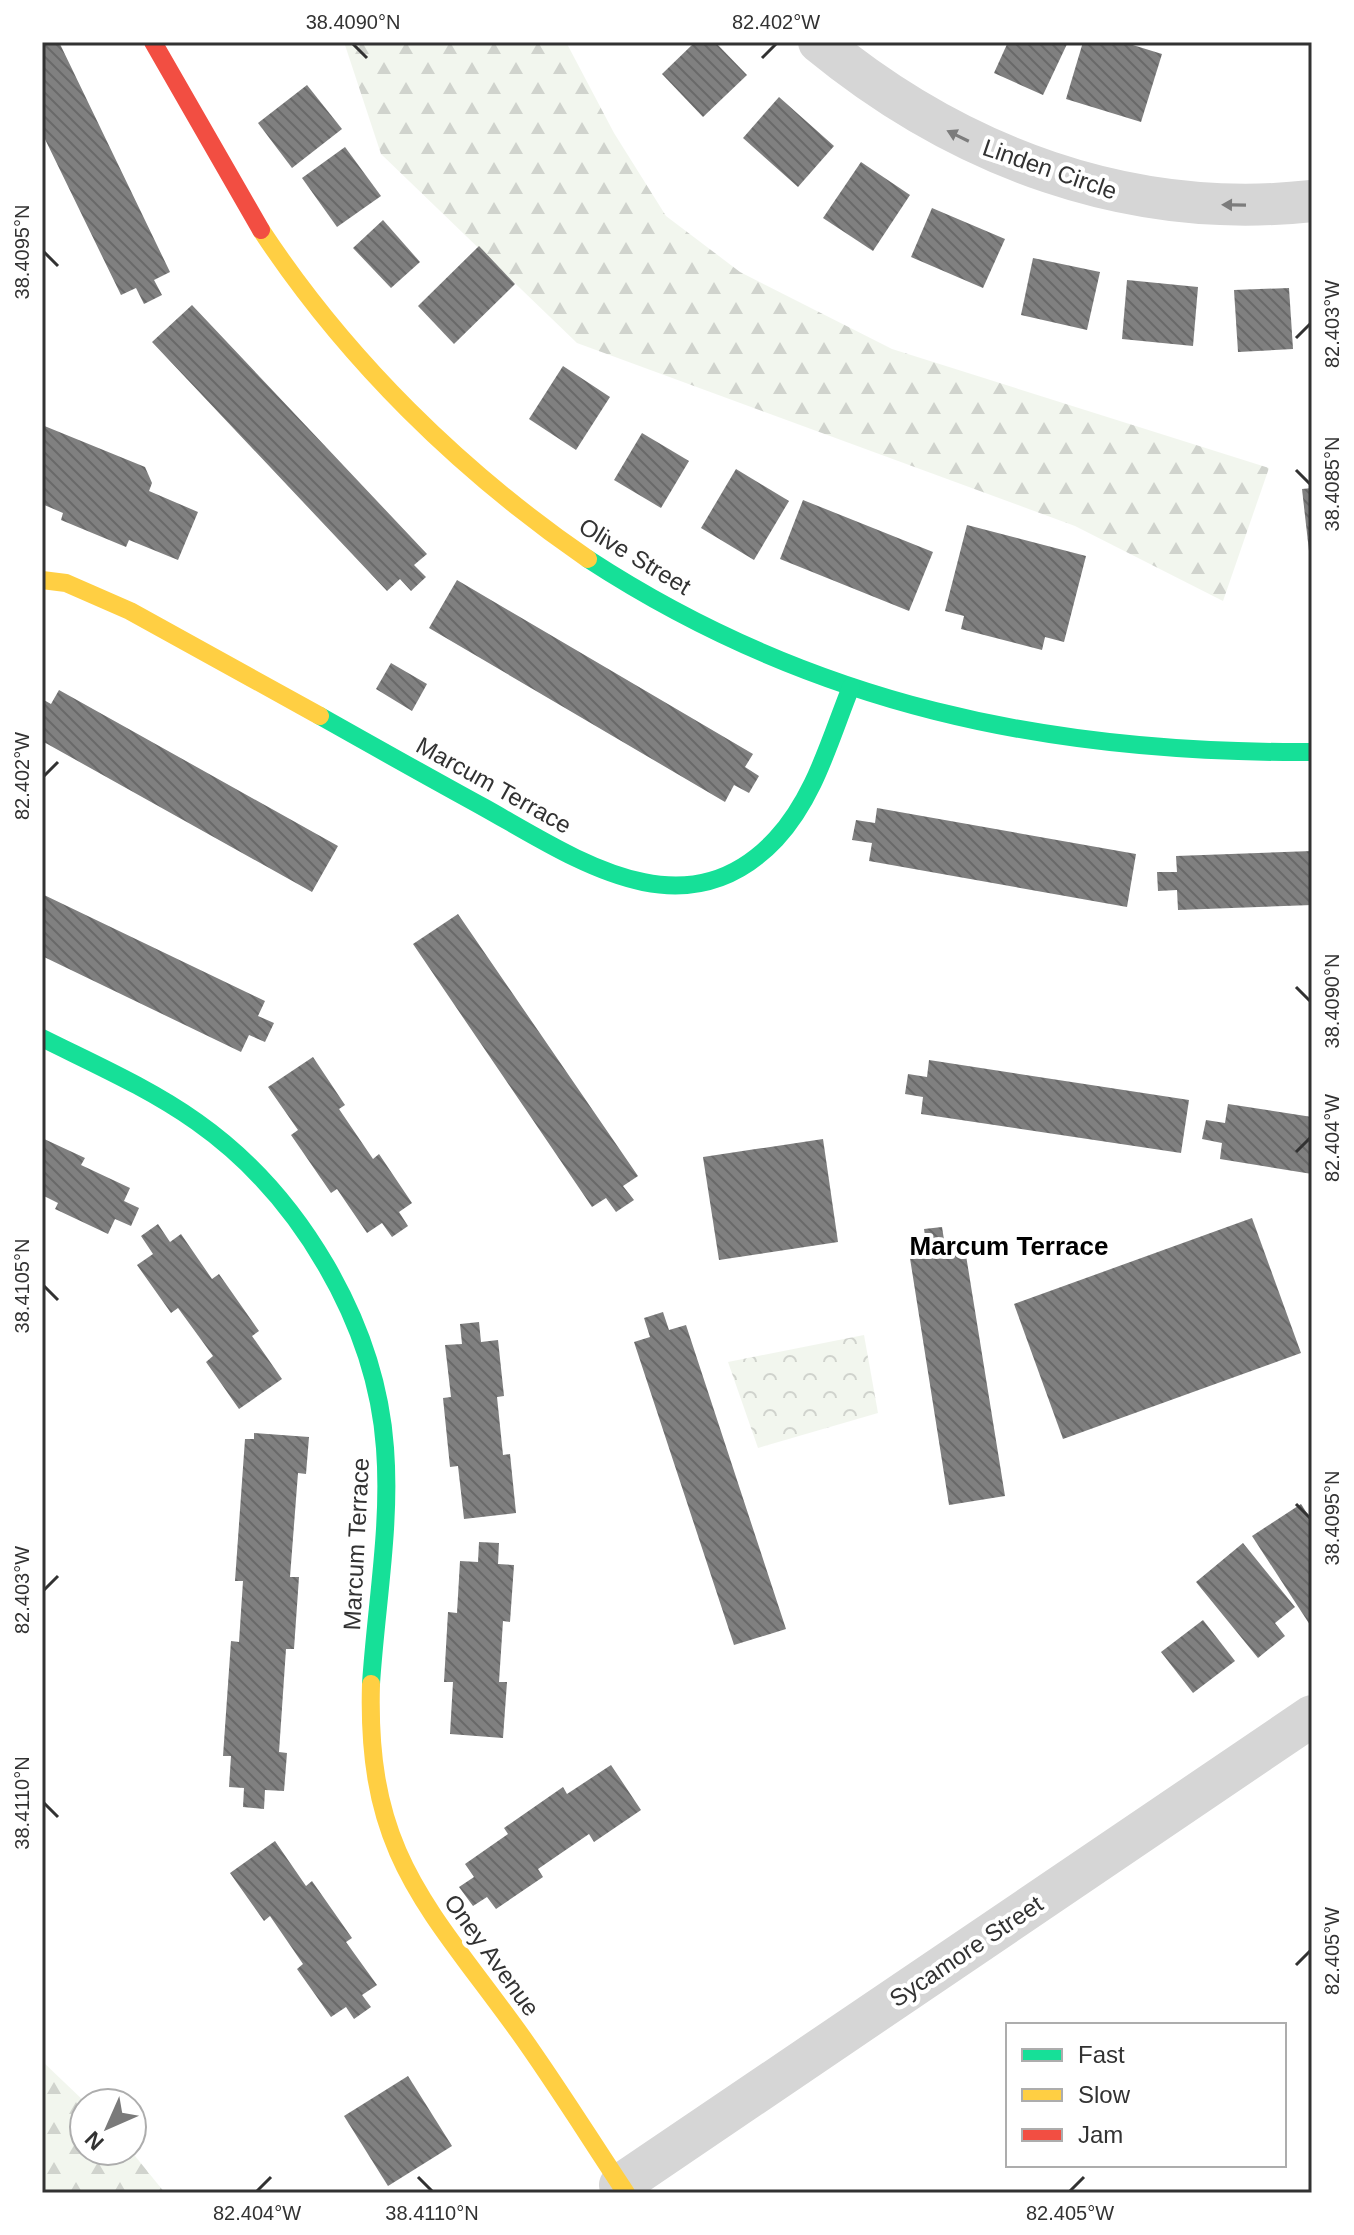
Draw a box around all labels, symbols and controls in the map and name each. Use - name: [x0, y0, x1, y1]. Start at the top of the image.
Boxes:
- text: 38.4090°N: [306, 11, 400, 33]
- text: 82.402°W: [732, 11, 820, 33]
- one-way arrow: [946, 129, 969, 142]
- street label: Linden Circle: [979, 133, 1121, 205]
- one-way arrow: [1221, 199, 1246, 211]
- text: 38.4095°N: [11, 205, 33, 299]
- text: 82.403°W: [1321, 280, 1343, 368]
- text: 38.4085°N: [1321, 437, 1343, 531]
- street label: Olive Street: [574, 512, 696, 600]
- street label: Marcum Terrace: [412, 731, 576, 839]
- text: 82.402°W: [11, 732, 33, 820]
- text: 38.4090°N: [1321, 954, 1343, 1048]
- text: 82.404°W: [1321, 1094, 1343, 1182]
- district label: Marcum Terrace: [910, 1231, 1108, 1261]
- text: 38.4105°N: [11, 1239, 33, 1333]
- street label: Marcum Terrace: [338, 1457, 374, 1631]
- text: 38.4095°N: [1321, 1471, 1343, 1565]
- text: 82.403°W: [11, 1546, 33, 1634]
- text: 38.4110°N: [11, 1756, 33, 1850]
- street label: Oney Avenue: [439, 1889, 545, 2021]
- street label: Sycamore Street: [884, 1890, 1048, 2012]
- text: 82.405°W: [1321, 1907, 1343, 1995]
- legend: [1006, 2023, 1286, 2167]
- text: Fast: [1078, 2041, 1125, 2068]
- text: Slow: [1078, 2081, 1131, 2108]
- north arrow: [68, 2087, 148, 2167]
- text: Jam: [1078, 2121, 1123, 2148]
- text: N: [80, 2126, 109, 2155]
- text: 82.404°W: [213, 2202, 301, 2224]
- text: 38.4110°N: [385, 2202, 479, 2224]
- text: 82.405°W: [1026, 2202, 1114, 2224]

